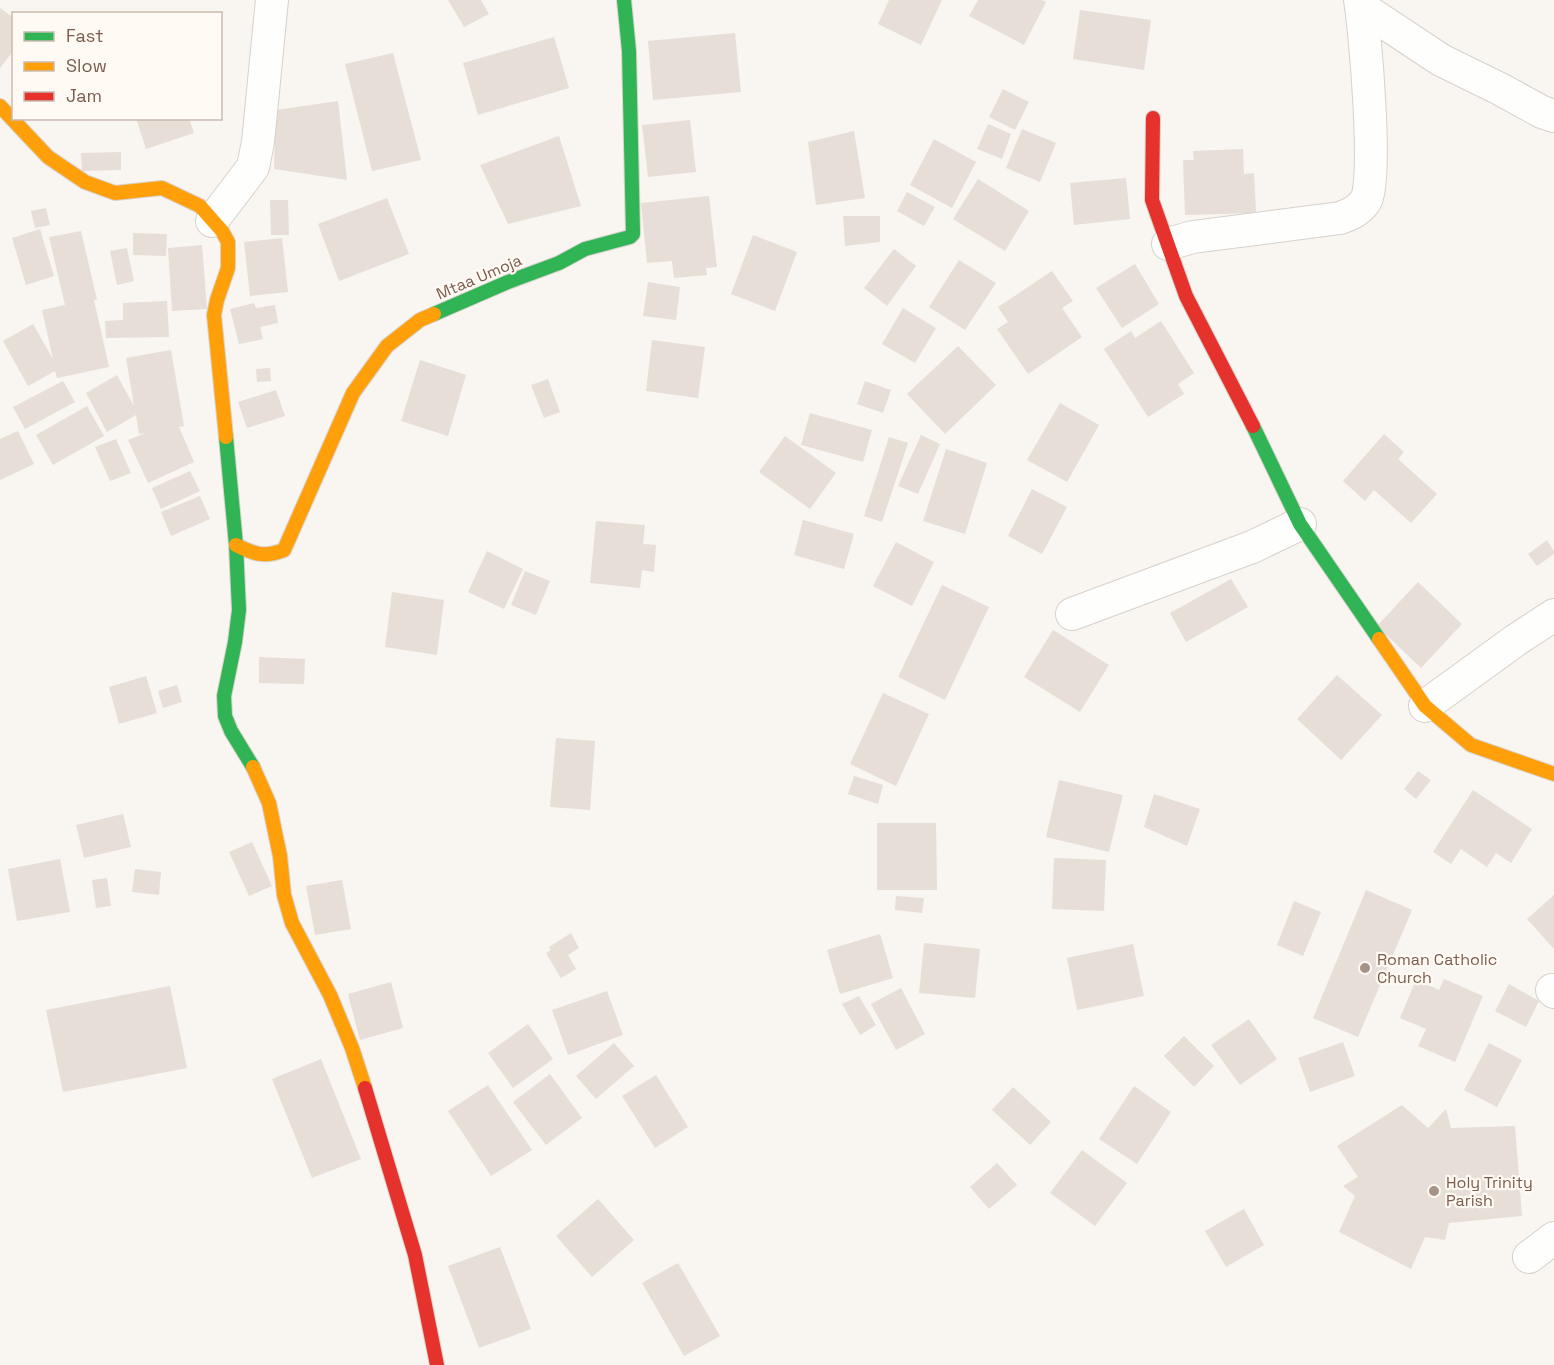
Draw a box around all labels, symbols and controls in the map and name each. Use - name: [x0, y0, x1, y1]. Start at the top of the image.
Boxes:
- legend: [12, 12, 222, 120]
- text: Fast: [66, 24, 103, 47]
- text: Slow: [66, 54, 107, 77]
- text: Jam: [66, 84, 102, 107]
- street label: Mtaa Umoja: [433, 250, 525, 304]
- place label: Roman Catholic Church: [1377, 949, 1497, 988]
- marker: Roman Catholic Church: [1358, 961, 1372, 975]
- place label: Holy Trinity Parish: [1446, 1172, 1533, 1211]
- marker: Holy Trinity Parish: [1427, 1184, 1441, 1198]

